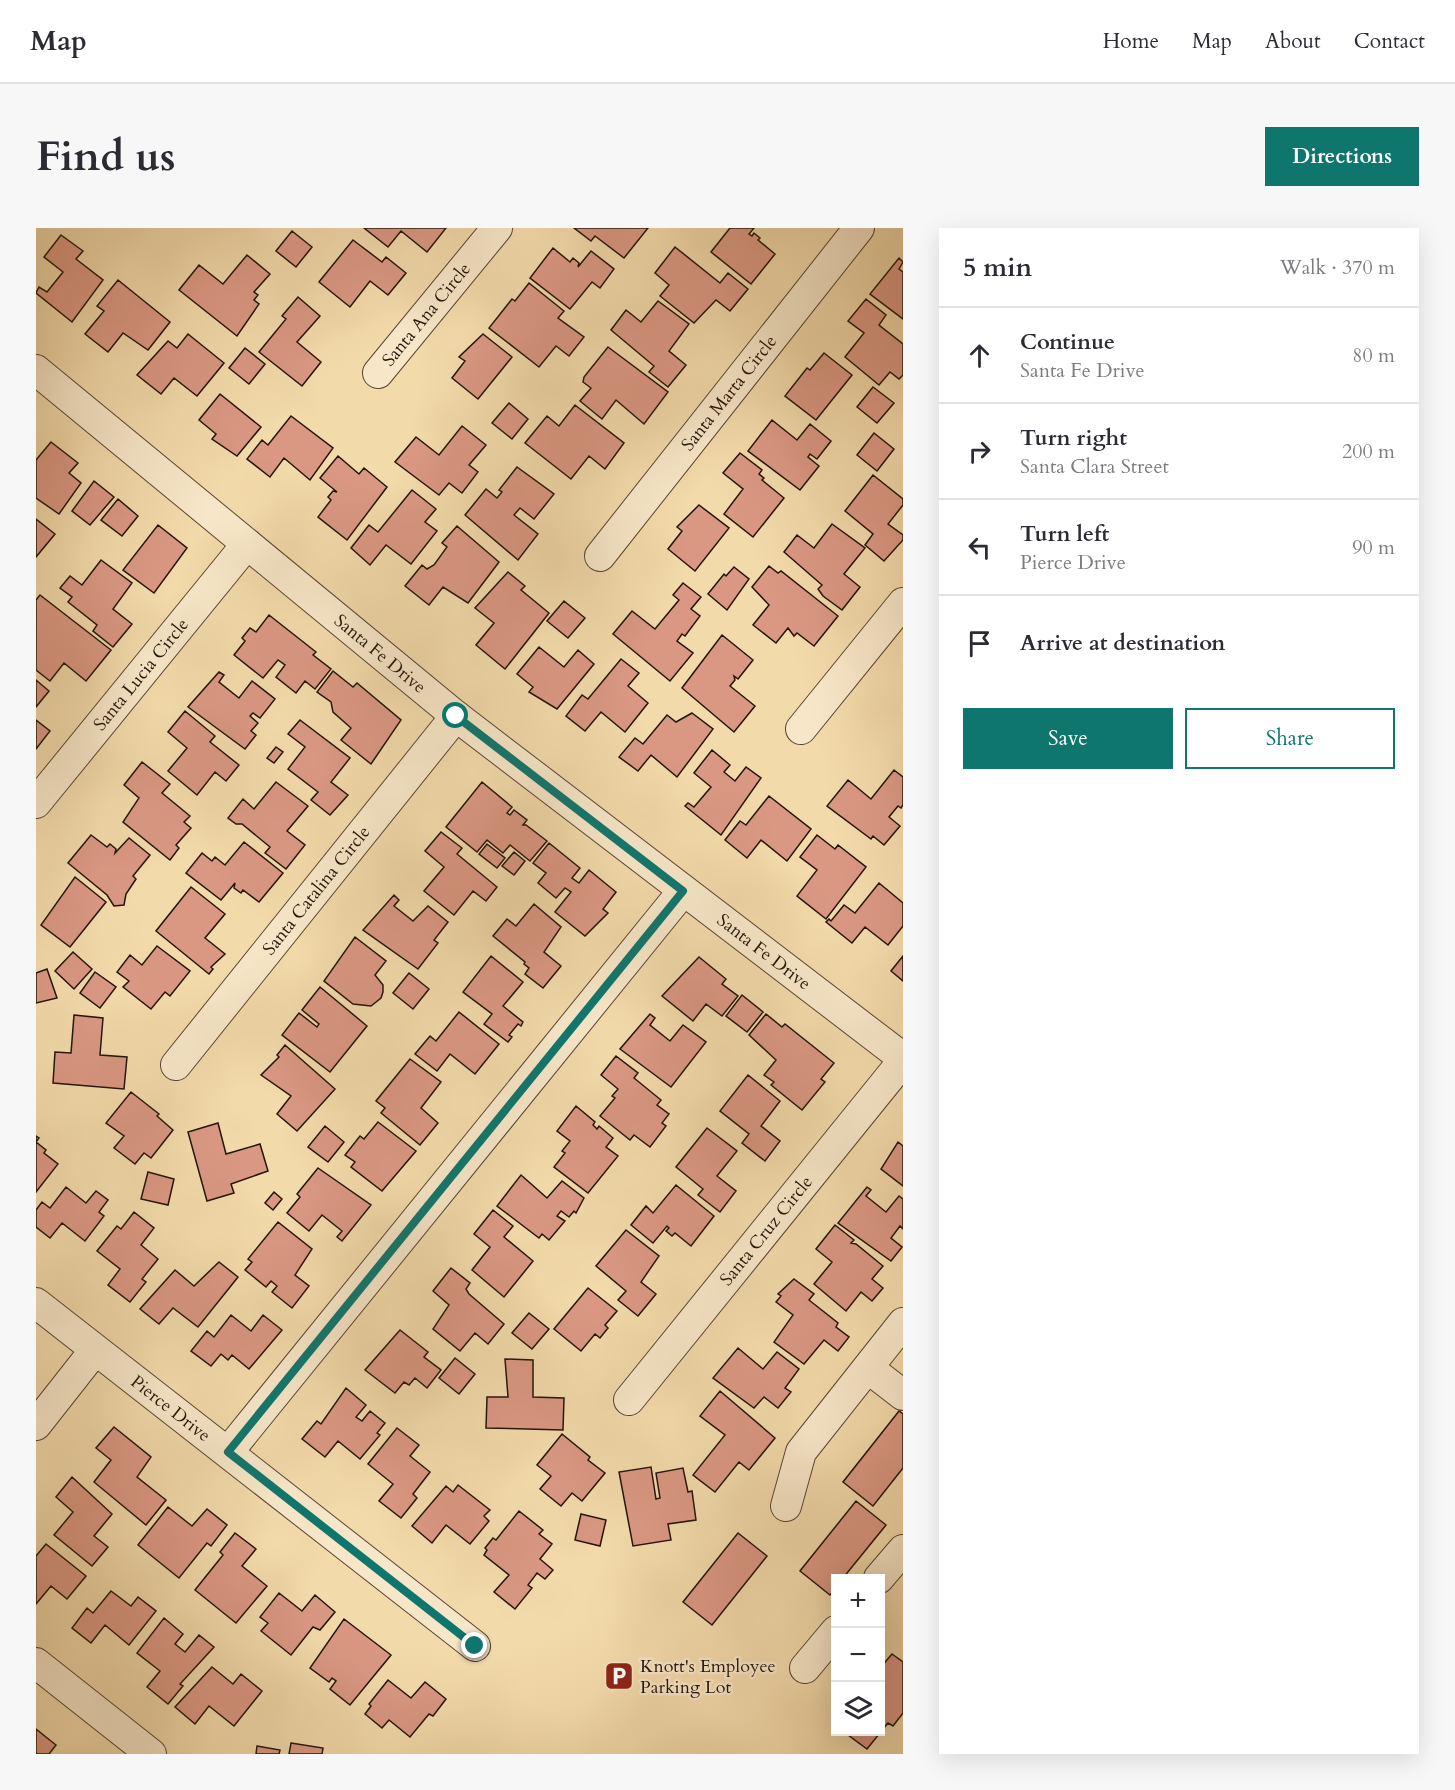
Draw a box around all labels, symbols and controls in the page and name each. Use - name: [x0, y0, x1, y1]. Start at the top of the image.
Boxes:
- text: Map: [30, 22, 87, 60]
- text: Home: [1103, 27, 1159, 56]
- text: Map: [1192, 27, 1232, 56]
- text: About: [1265, 27, 1321, 56]
- text: Contact: [1354, 27, 1425, 56]
- button: Directions: [1265, 127, 1419, 186]
- text: Find us: [36, 128, 176, 185]
- text: 5 min: [963, 250, 1032, 285]
- text: Walk · 370 m: [1280, 254, 1395, 281]
- street label: Santa Ana Circle: [377, 257, 477, 372]
- text: Continue: [1020, 327, 1115, 357]
- street label: Santa Marta Circle: [676, 330, 783, 456]
- icon: ahead: [963, 339, 996, 372]
- text: 80 m: [1352, 342, 1395, 369]
- text: Santa Fe Drive: [1020, 357, 1145, 384]
- text: Turn right: [1020, 423, 1127, 453]
- icon: right: [963, 435, 996, 468]
- text: 200 m: [1342, 438, 1395, 465]
- text: Santa Clara Street: [1020, 453, 1169, 480]
- text: Turn left: [1020, 519, 1109, 549]
- icon: left: [963, 531, 996, 564]
- text: 90 m: [1352, 534, 1395, 561]
- text: Pierce Drive: [1020, 549, 1126, 576]
- street label: Santa Fe Drive: [329, 609, 431, 699]
- street label: Santa Lucia Circle: [88, 613, 195, 736]
- icon: arrive: [963, 627, 996, 660]
- text: Arrive at destination: [1020, 628, 1225, 658]
- route start: [442, 702, 468, 728]
- button: Save: [963, 708, 1173, 769]
- button: Share: [1185, 708, 1395, 769]
- street label: Santa Catalina Circle: [257, 821, 376, 961]
- street label: Santa Fe Drive: [712, 908, 816, 996]
- street label: Santa Cruz Circle: [714, 1170, 819, 1291]
- street label: Pierce Drive: [125, 1369, 216, 1448]
- map controls: [831, 1574, 885, 1736]
- button: +: [831, 1574, 885, 1628]
- button: −: [831, 1628, 885, 1682]
- route end: [461, 1632, 487, 1658]
- place label: Knott's Employee Parking Lot: [640, 1654, 776, 1700]
- parking icon: Knott's Employee Parking Lot: [603, 1660, 635, 1692]
- button: layers: [831, 1682, 885, 1736]

